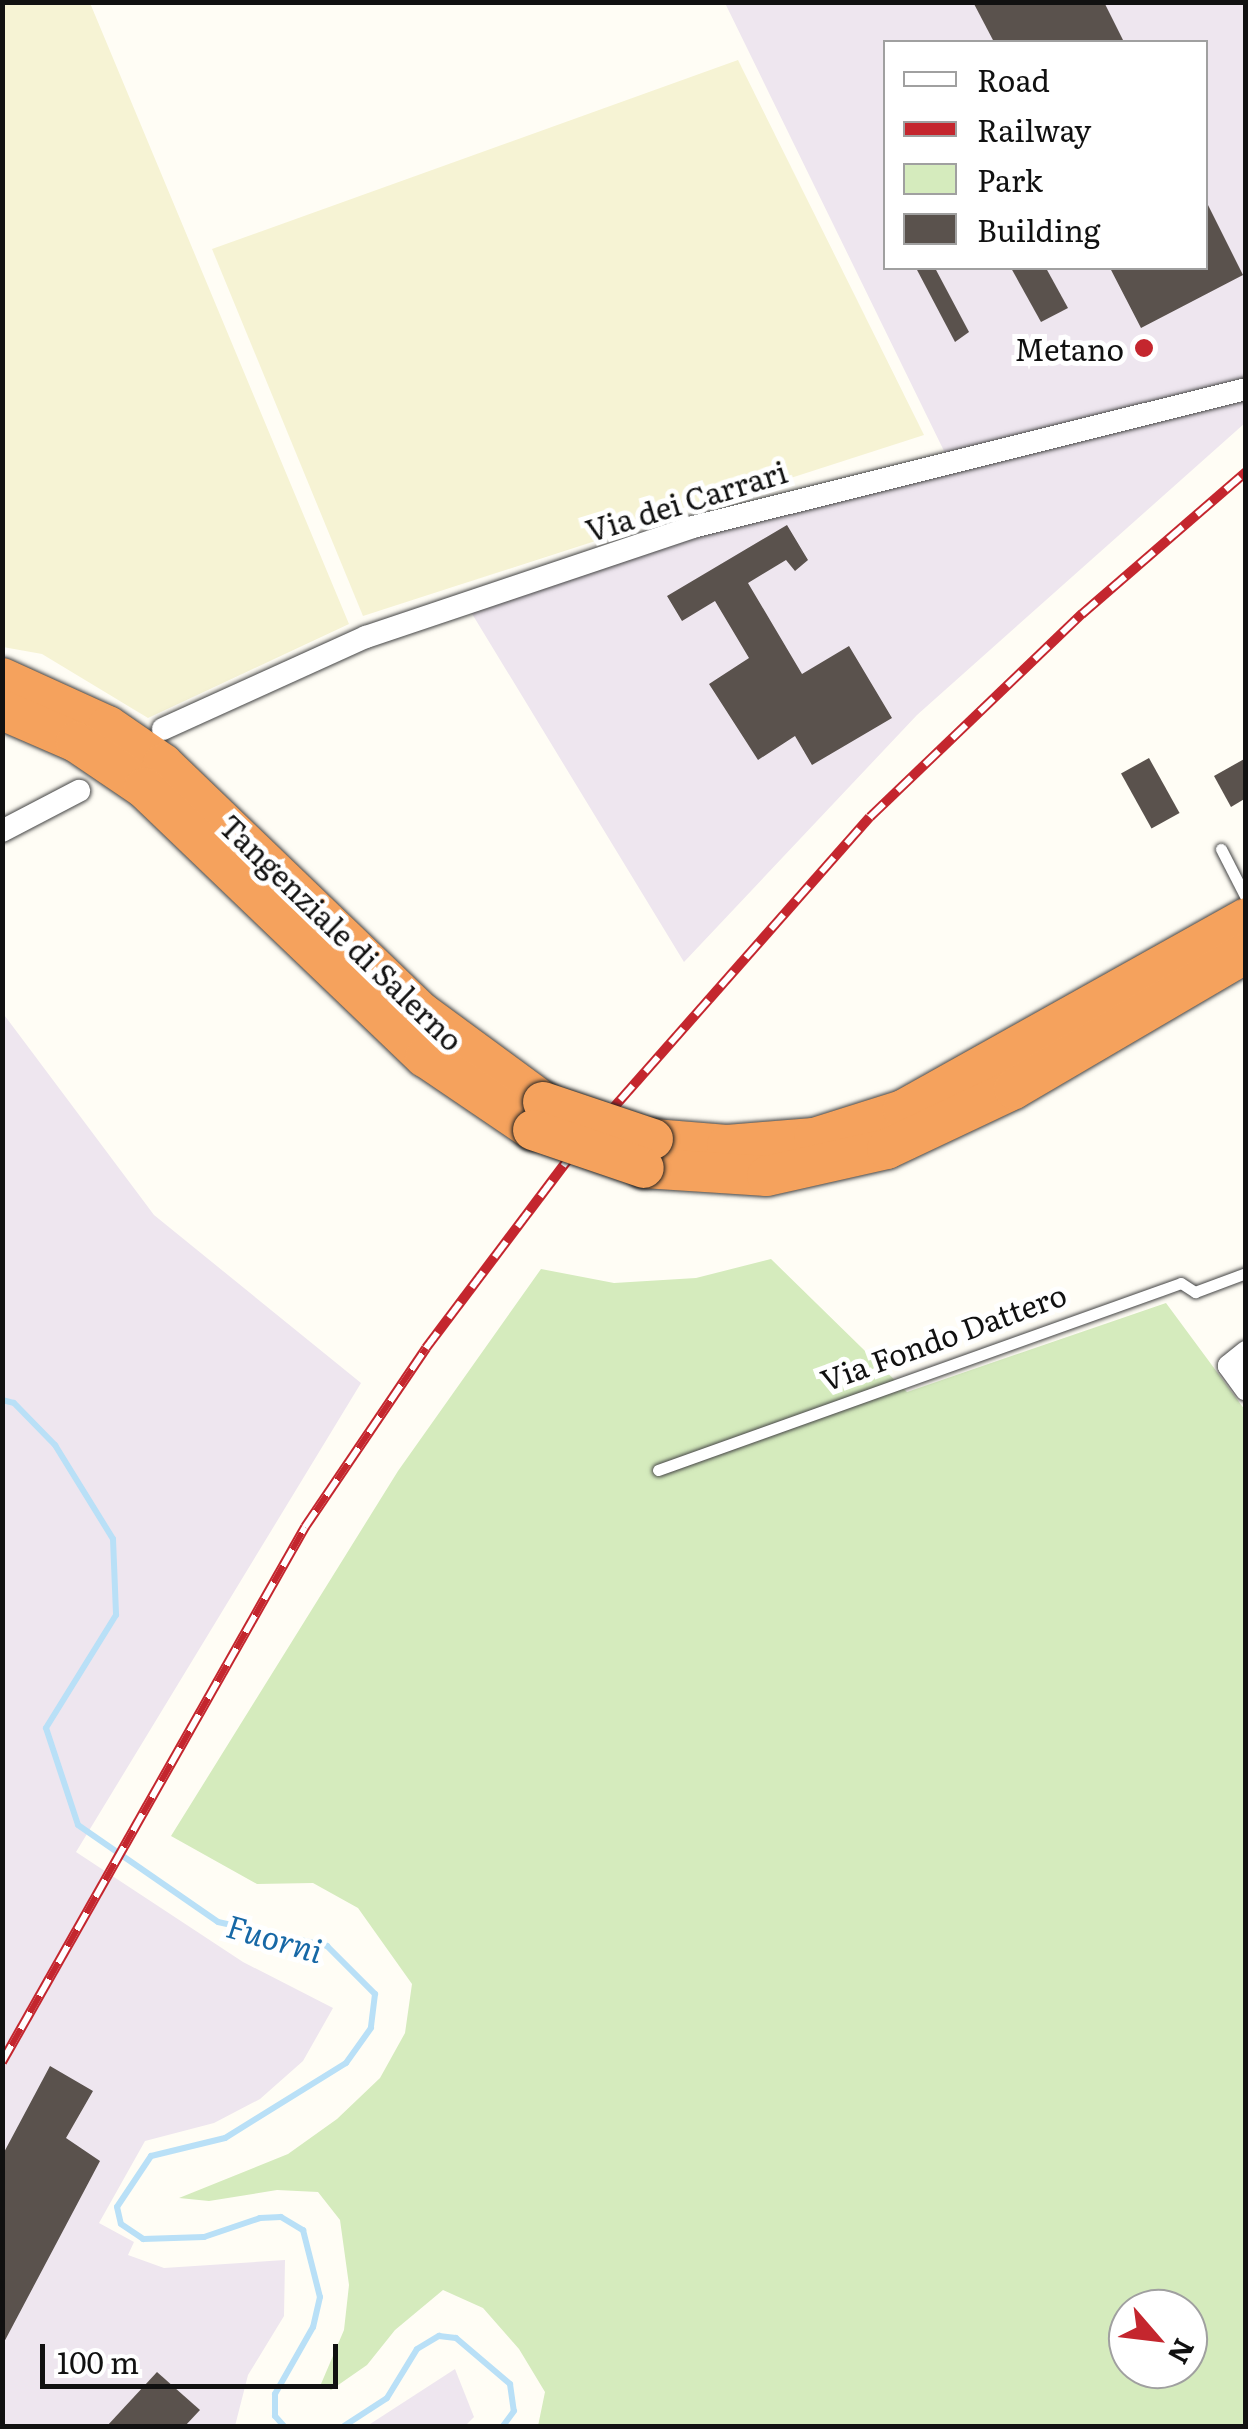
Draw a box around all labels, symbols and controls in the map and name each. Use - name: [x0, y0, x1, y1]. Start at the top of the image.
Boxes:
- legend: [883, 40, 1208, 270]
- text: Road: [977, 57, 1050, 101]
- text: Railway: [977, 107, 1091, 151]
- text: Park: [977, 157, 1043, 201]
- text: Building: [977, 207, 1101, 251]
- place label: Metano: [1014, 330, 1124, 366]
- marker: Metano: [1133, 337, 1155, 359]
- street label: Via dei Carrari: [581, 452, 791, 548]
- street label: Tangenziale di Salerno: [213, 807, 471, 1057]
- street label: Via Fondo Dattero: [815, 1275, 1071, 1397]
- water label: Fuorni: [223, 1905, 327, 1969]
- north arrow: [1108, 2289, 1208, 2389]
- scale bar: [45, 2324, 342, 2386]
- text: N: [1159, 2332, 1207, 2372]
- text: 100 m: [57, 2339, 139, 2383]

